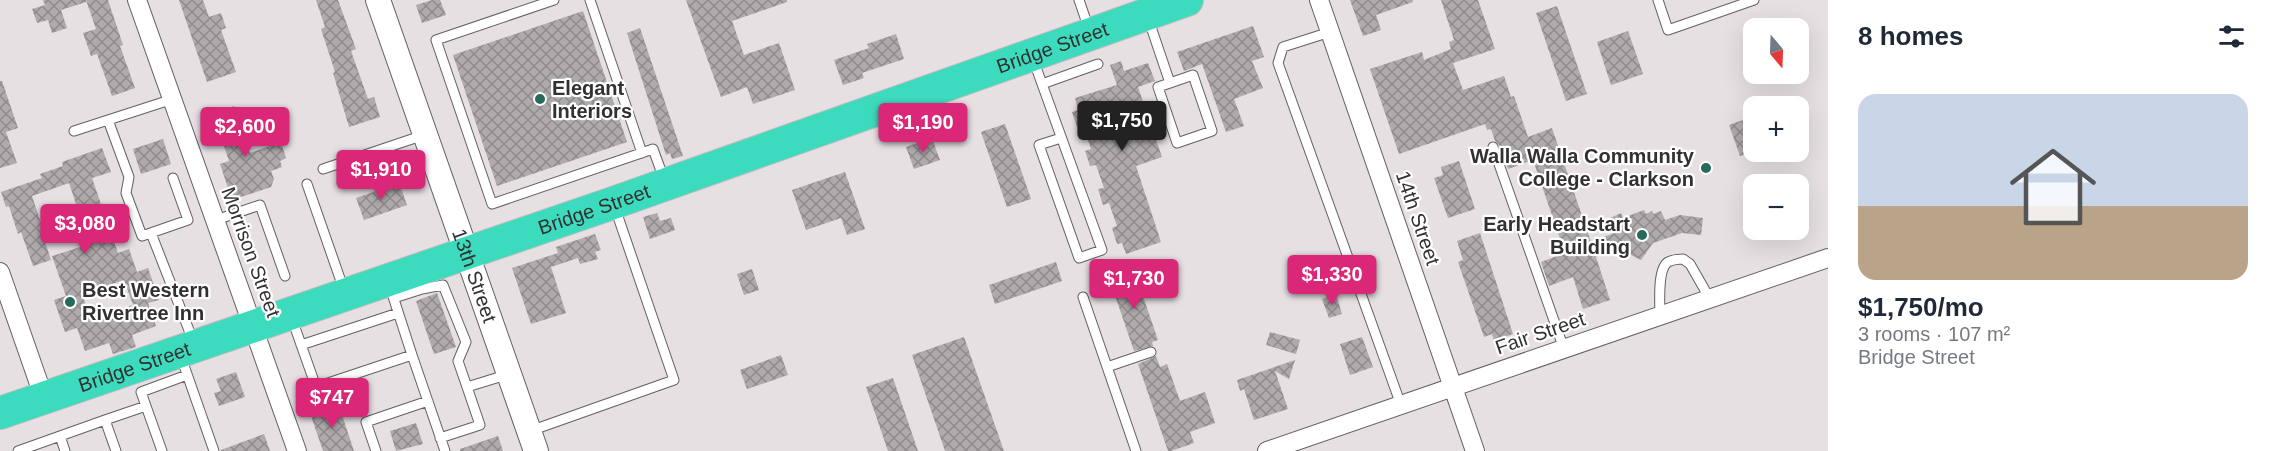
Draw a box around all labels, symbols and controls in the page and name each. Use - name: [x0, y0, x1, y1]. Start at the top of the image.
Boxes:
- street label: Bridge Street: [994, 18, 1111, 77]
- north arrow: [1743, 18, 1809, 84]
- map controls: [1743, 18, 1809, 240]
- icon: filters: [2215, 20, 2248, 53]
- text: 8 homes: [1858, 21, 1964, 51]
- place label: Elegant Interiors: [552, 77, 632, 122]
- marker: Elegant Interiors: [533, 92, 547, 106]
- button: +: [1743, 96, 1809, 162]
- pin: $1,750: [1073, 101, 1171, 152]
- pin: $1,190: [874, 103, 972, 154]
- pin: $2,600: [196, 107, 294, 158]
- text: $1,750: [1091, 109, 1153, 131]
- text: $1,190: [892, 111, 954, 133]
- text: $2,600: [214, 115, 276, 137]
- icon: home: [1999, 133, 2107, 241]
- place label: Walla Walla Community College - Clarkson: [1470, 145, 1695, 190]
- pin: $1,910: [332, 150, 430, 201]
- text: $1,910: [350, 158, 412, 180]
- marker: Walla Walla Community College - Clarkson: [1699, 161, 1713, 175]
- street label: 14th Street: [1392, 168, 1444, 268]
- button: −: [1743, 174, 1809, 240]
- street label: Bridge Street: [535, 180, 653, 239]
- street label: Morrison Street: [217, 184, 285, 320]
- pin: $3,080: [36, 204, 134, 255]
- text: $3,080: [54, 212, 116, 234]
- place label: Early Headstart Building: [1483, 213, 1630, 258]
- street label: 13th Street: [448, 226, 501, 326]
- marker: Early Headstart Building: [1635, 228, 1649, 242]
- pin: $1,330: [1283, 255, 1381, 306]
- pin: $1,730: [1085, 259, 1183, 310]
- text: $1,330: [1301, 263, 1363, 285]
- text: $1,730: [1103, 267, 1165, 289]
- place label: Best Western Rivertree Inn: [82, 279, 209, 324]
- text: $1,750/mo: [1858, 292, 1984, 322]
- marker: Best Western Rivertree Inn: [63, 295, 77, 309]
- street label: Fair Street: [1492, 307, 1588, 359]
- text: 3 rooms · 107 m²: [1858, 323, 2010, 345]
- street label: Bridge Street: [76, 338, 194, 396]
- text: Bridge Street: [1858, 346, 1975, 368]
- pin: $747: [296, 378, 368, 429]
- text: $747: [310, 386, 354, 408]

